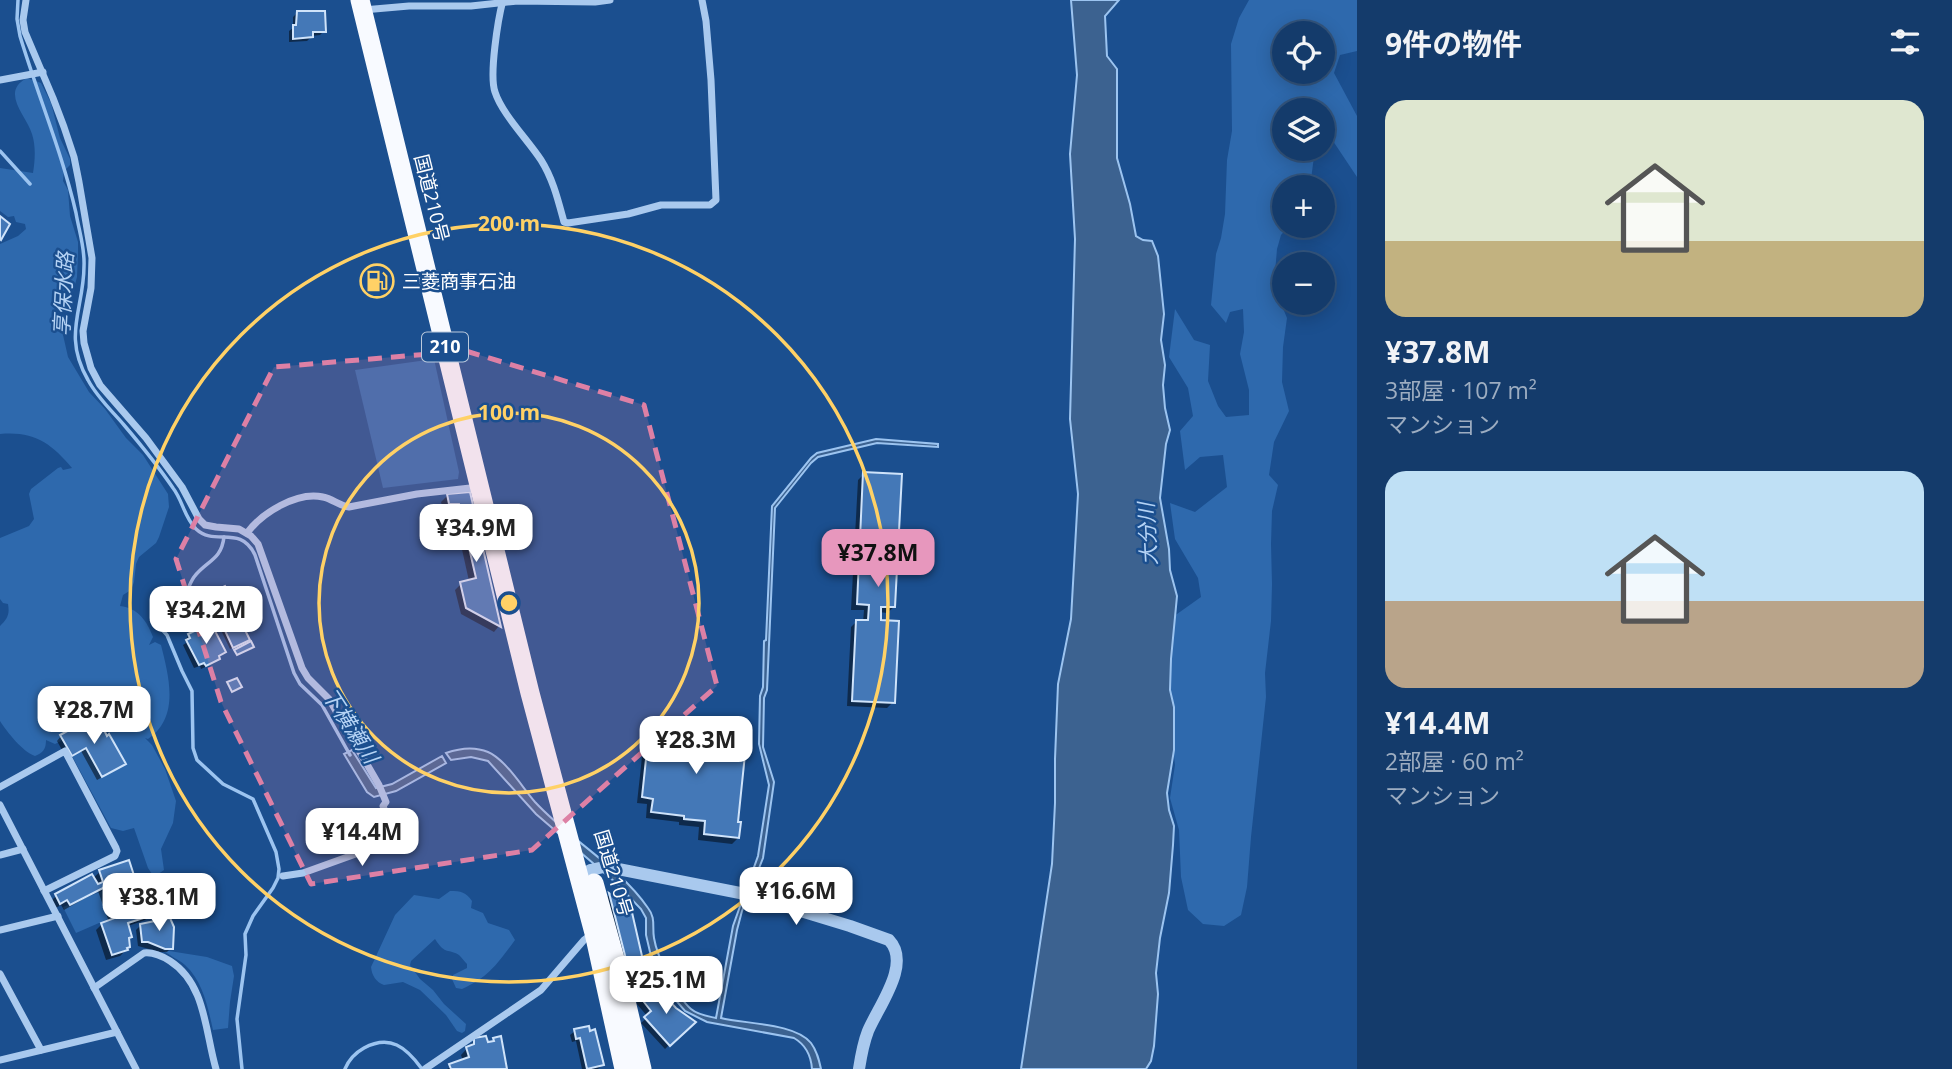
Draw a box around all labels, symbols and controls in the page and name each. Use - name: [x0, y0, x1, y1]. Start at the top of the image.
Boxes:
- map controls: [1272, 21, 1335, 315]
- button: locate: [1272, 21, 1335, 84]
- text: 9件の物件: [1385, 23, 1522, 64]
- icon: filters: [1886, 23, 1924, 61]
- button: layers: [1272, 98, 1335, 161]
- icon: home: [1592, 145, 1718, 271]
- street label: 国道210号: [409, 151, 455, 245]
- button: +: [1272, 175, 1335, 238]
- text: 200 m: [478, 209, 540, 237]
- water label: 享保水路: [47, 249, 79, 337]
- button: −: [1272, 252, 1335, 315]
- fuel station icon: 三菱商事石油: [358, 262, 396, 300]
- place label: 三菱商事石油: [402, 268, 516, 294]
- text: ¥37.8M: [1385, 331, 1490, 372]
- road number: 210: [422, 332, 468, 362]
- text: 3部屋 · 107 m²: [1385, 374, 1537, 406]
- text: 100 m: [478, 398, 540, 426]
- text: マンション: [1385, 408, 1500, 440]
- water label: 大分川: [1131, 500, 1163, 566]
- pin: ¥34.9M: [419, 504, 533, 564]
- text: ¥34.9M: [436, 511, 516, 543]
- icon: home: [1592, 516, 1718, 642]
- pin: ¥37.8M: [821, 530, 935, 589]
- text: ¥37.8M: [838, 536, 918, 568]
- pin: ¥34.2M: [149, 586, 263, 646]
- centre of rings: [497, 591, 521, 615]
- text: ¥34.2M: [166, 593, 246, 625]
- water label: 下横瀬川: [316, 683, 387, 770]
- pin: ¥28.7M: [37, 686, 151, 746]
- text: ¥28.7M: [54, 693, 134, 725]
- text: ¥14.4M: [1385, 702, 1490, 743]
- pin: ¥28.3M: [639, 716, 753, 776]
- text: ¥28.3M: [656, 723, 736, 755]
- text: 2部屋 · 60 m²: [1385, 745, 1524, 777]
- text: マンション: [1385, 779, 1500, 811]
- pin: ¥14.4M: [305, 808, 419, 868]
- text: ¥14.4M: [322, 815, 402, 847]
- street label: 国道210号: [588, 826, 640, 920]
- pin: ¥16.6M: [739, 867, 853, 927]
- pin: ¥38.1M: [102, 874, 216, 933]
- text: ¥16.6M: [756, 874, 836, 906]
- text: ¥38.1M: [119, 880, 199, 912]
- pin: ¥25.1M: [609, 956, 723, 1016]
- text: ¥25.1M: [626, 963, 706, 995]

